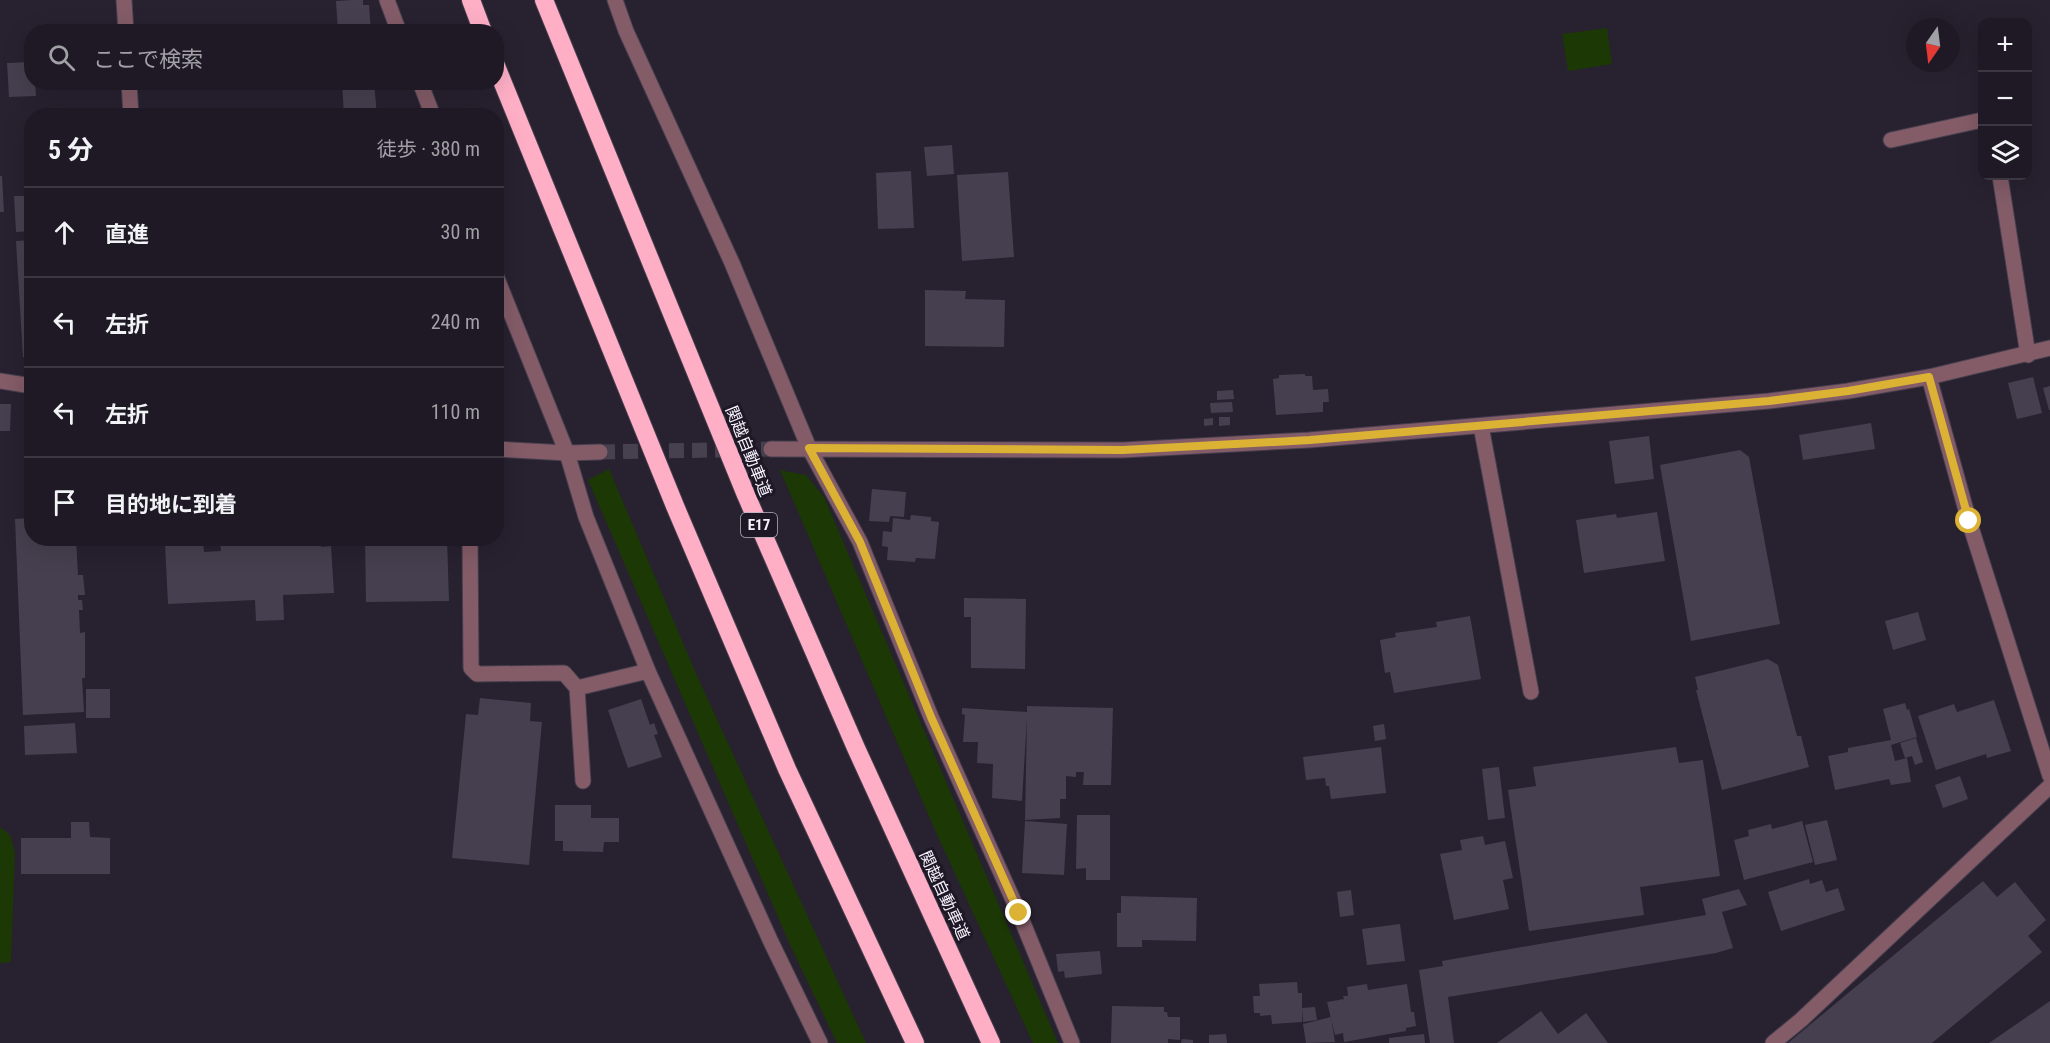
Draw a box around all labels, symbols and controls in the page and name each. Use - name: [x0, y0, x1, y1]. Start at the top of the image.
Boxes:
- north arrow: [1906, 18, 1960, 72]
- map controls: [1978, 18, 2032, 180]
- button: +: [1978, 18, 2032, 72]
- search box: [24, 24, 504, 90]
- icon: search: [45, 41, 78, 74]
- text: ここで検索: [93, 47, 203, 72]
- button: −: [1978, 72, 2032, 126]
- button: layers: [1978, 126, 2032, 180]
- text: 5 分: [48, 135, 93, 165]
- text: 徒歩 · 380 m: [377, 137, 480, 161]
- icon: ahead: [48, 216, 81, 249]
- text: 30 m: [441, 220, 480, 244]
- text: 直進: [105, 222, 149, 247]
- icon: left: [48, 306, 81, 339]
- text: 240 m: [431, 310, 480, 334]
- text: 左折: [105, 312, 149, 337]
- icon: left: [48, 396, 81, 429]
- text: 110 m: [431, 400, 480, 424]
- text: 左折: [105, 402, 149, 427]
- street label: 関越自動車道: [722, 403, 775, 499]
- icon: arrive: [48, 486, 81, 519]
- text: 目的地に到着: [105, 492, 237, 517]
- route start: [1955, 507, 1981, 533]
- road number: E17: [741, 513, 777, 537]
- street label: 関越自動車道: [916, 848, 973, 943]
- route end: [1005, 899, 1031, 925]

